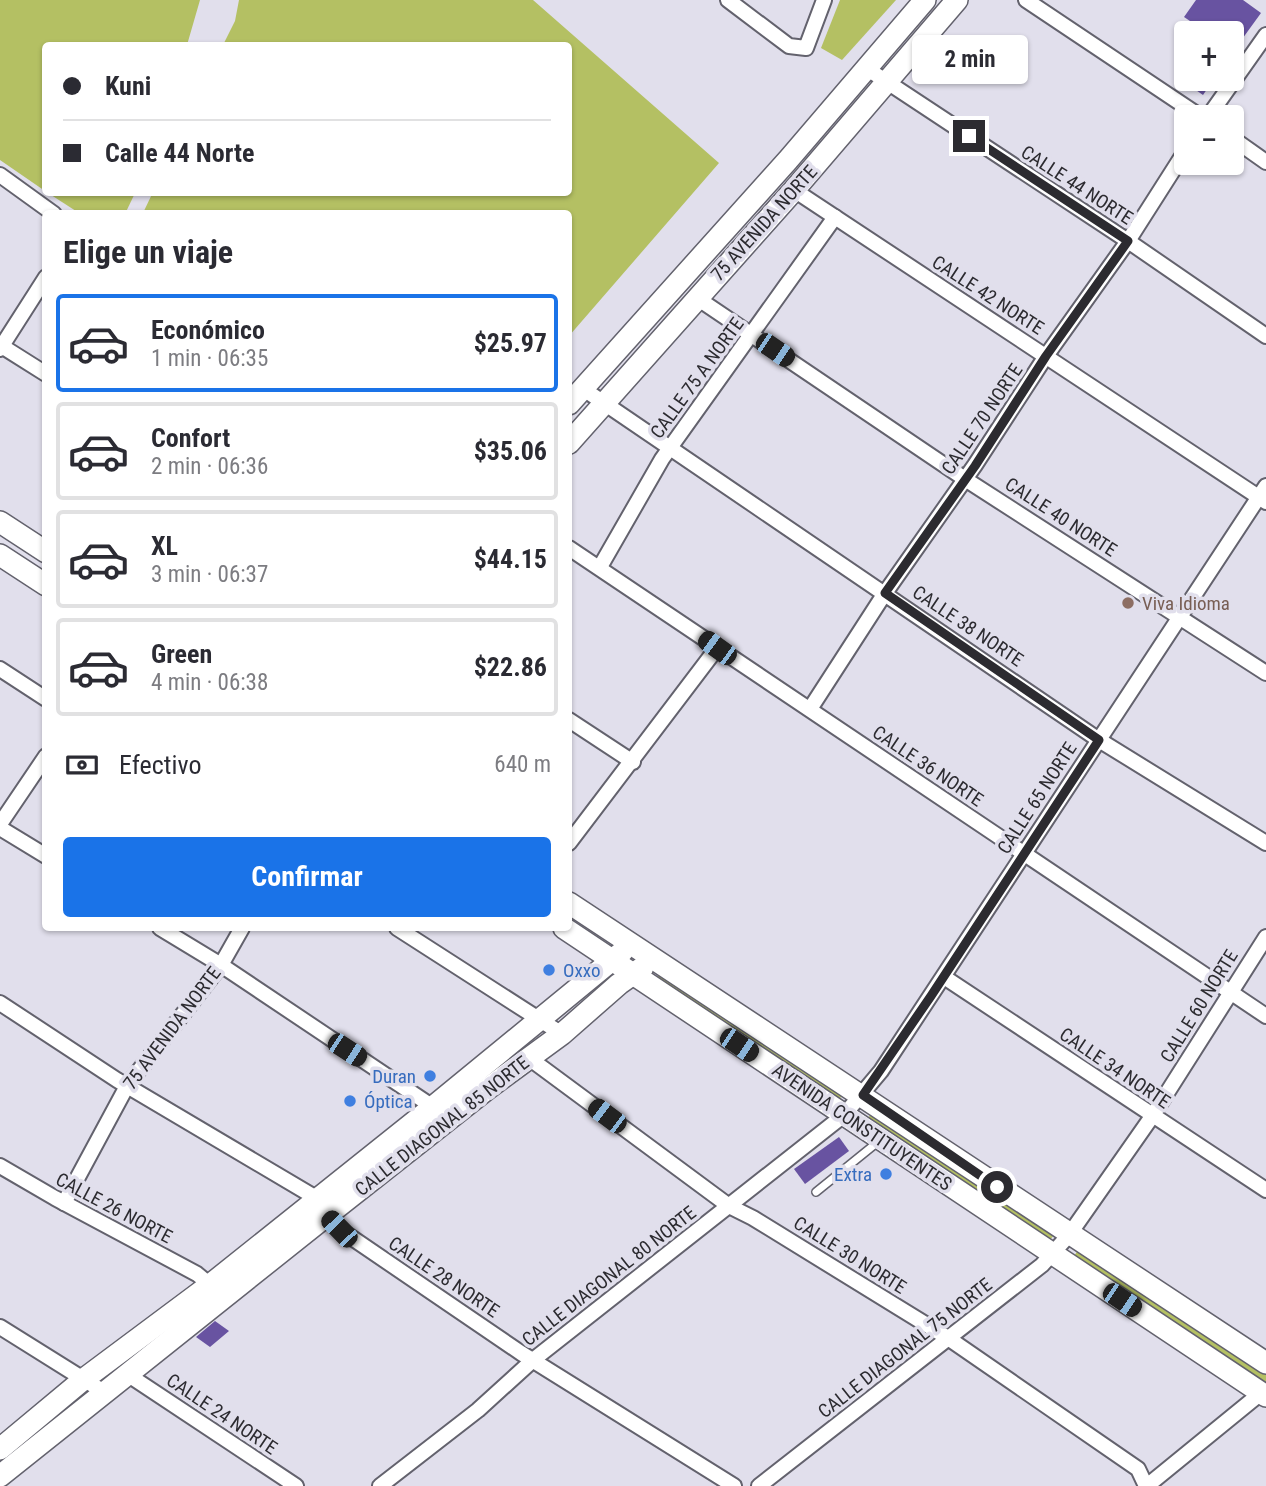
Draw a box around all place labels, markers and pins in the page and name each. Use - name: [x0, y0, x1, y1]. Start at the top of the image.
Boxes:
- place label: Viva Idioma: [1142, 592, 1230, 615]
- marker: Viva Idioma: [1120, 595, 1136, 611]
- place label: Oxxo: [563, 959, 600, 982]
- marker: Oxxo: [541, 962, 557, 978]
- place label: Duran: [372, 1065, 416, 1088]
- marker: Duran: [422, 1068, 438, 1084]
- place label: Óptica: [364, 1090, 413, 1113]
- marker: Óptica: [342, 1093, 358, 1109]
- place label: Extra: [834, 1163, 872, 1186]
- marker: Extra: [878, 1166, 894, 1182]

